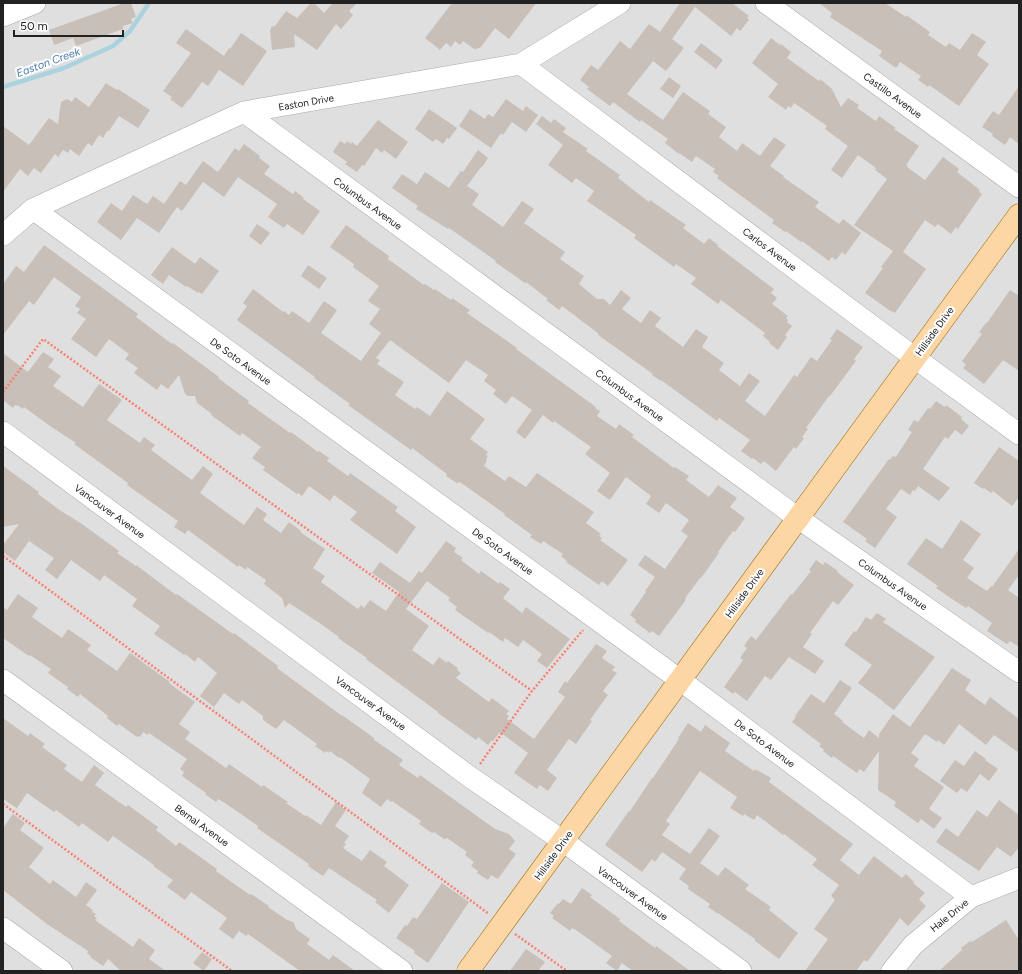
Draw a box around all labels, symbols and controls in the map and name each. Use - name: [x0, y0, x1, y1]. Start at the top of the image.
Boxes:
- scale bar: [14, 12, 123, 38]
- text: 50 m: [20, 19, 48, 33]
- water label: Easton Creek: [15, 45, 82, 80]
- street label: Castillo Avenue: [861, 70, 925, 121]
- street label: Easton Drive: [277, 91, 336, 114]
- street label: Columbus Avenue: [331, 174, 405, 233]
- street label: Carlos Avenue: [740, 225, 800, 274]
- street label: Hillside Drive: [912, 304, 957, 359]
- street label: De Soto Avenue: [208, 335, 274, 388]
- street label: Columbus Avenue: [593, 366, 667, 425]
- street label: Vancouver Avenue: [72, 481, 148, 542]
- street label: De Soto Avenue: [470, 525, 536, 578]
- street label: Columbus Avenue: [856, 556, 930, 613]
- street label: Hillside Drive: [722, 566, 767, 621]
- street label: Vancouver Avenue: [333, 673, 409, 734]
- street label: De Soto Avenue: [732, 716, 798, 771]
- street label: Bernal Avenue: [172, 801, 232, 850]
- street label: Hillside Drive: [531, 828, 576, 883]
- street label: Vancouver Avenue: [595, 863, 671, 924]
- street label: Hale Drive: [927, 896, 972, 935]

